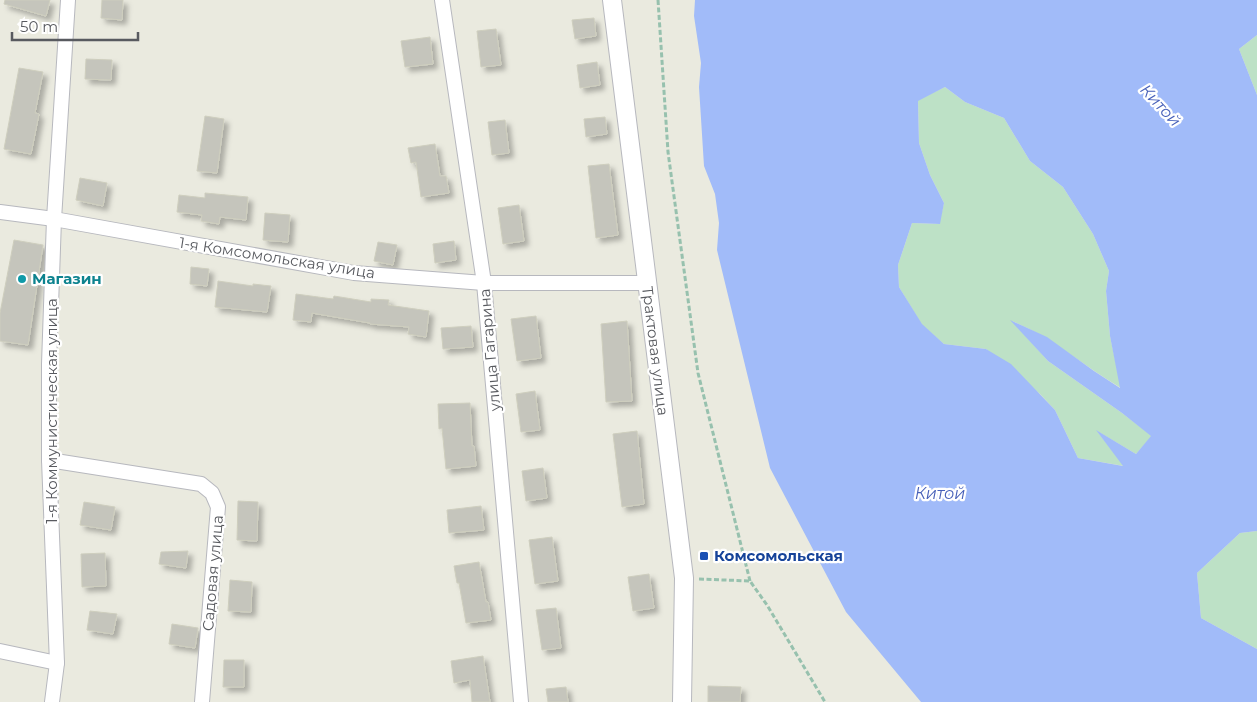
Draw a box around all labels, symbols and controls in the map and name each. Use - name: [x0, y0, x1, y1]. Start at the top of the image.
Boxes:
- scale bar: [12, 10, 139, 42]
- text: 50 m: [20, 17, 58, 36]
- water label: Китой: [1136, 80, 1185, 130]
- street label: 1-я Комсомольская улица: [178, 233, 376, 282]
- place label: Магазин: [32, 269, 102, 288]
- marker: Магазин: [16, 273, 28, 285]
- street label: Трактовая улица: [638, 285, 673, 417]
- street label: улица Гагарина: [475, 288, 504, 413]
- street label: 1-я Коммунистическая улица: [42, 298, 61, 524]
- water label: Китой: [915, 484, 965, 503]
- street label: Садовая улица: [198, 514, 227, 632]
- place label: Комсомольская: [714, 546, 843, 565]
- marker: Комсомольская: [698, 550, 710, 562]

